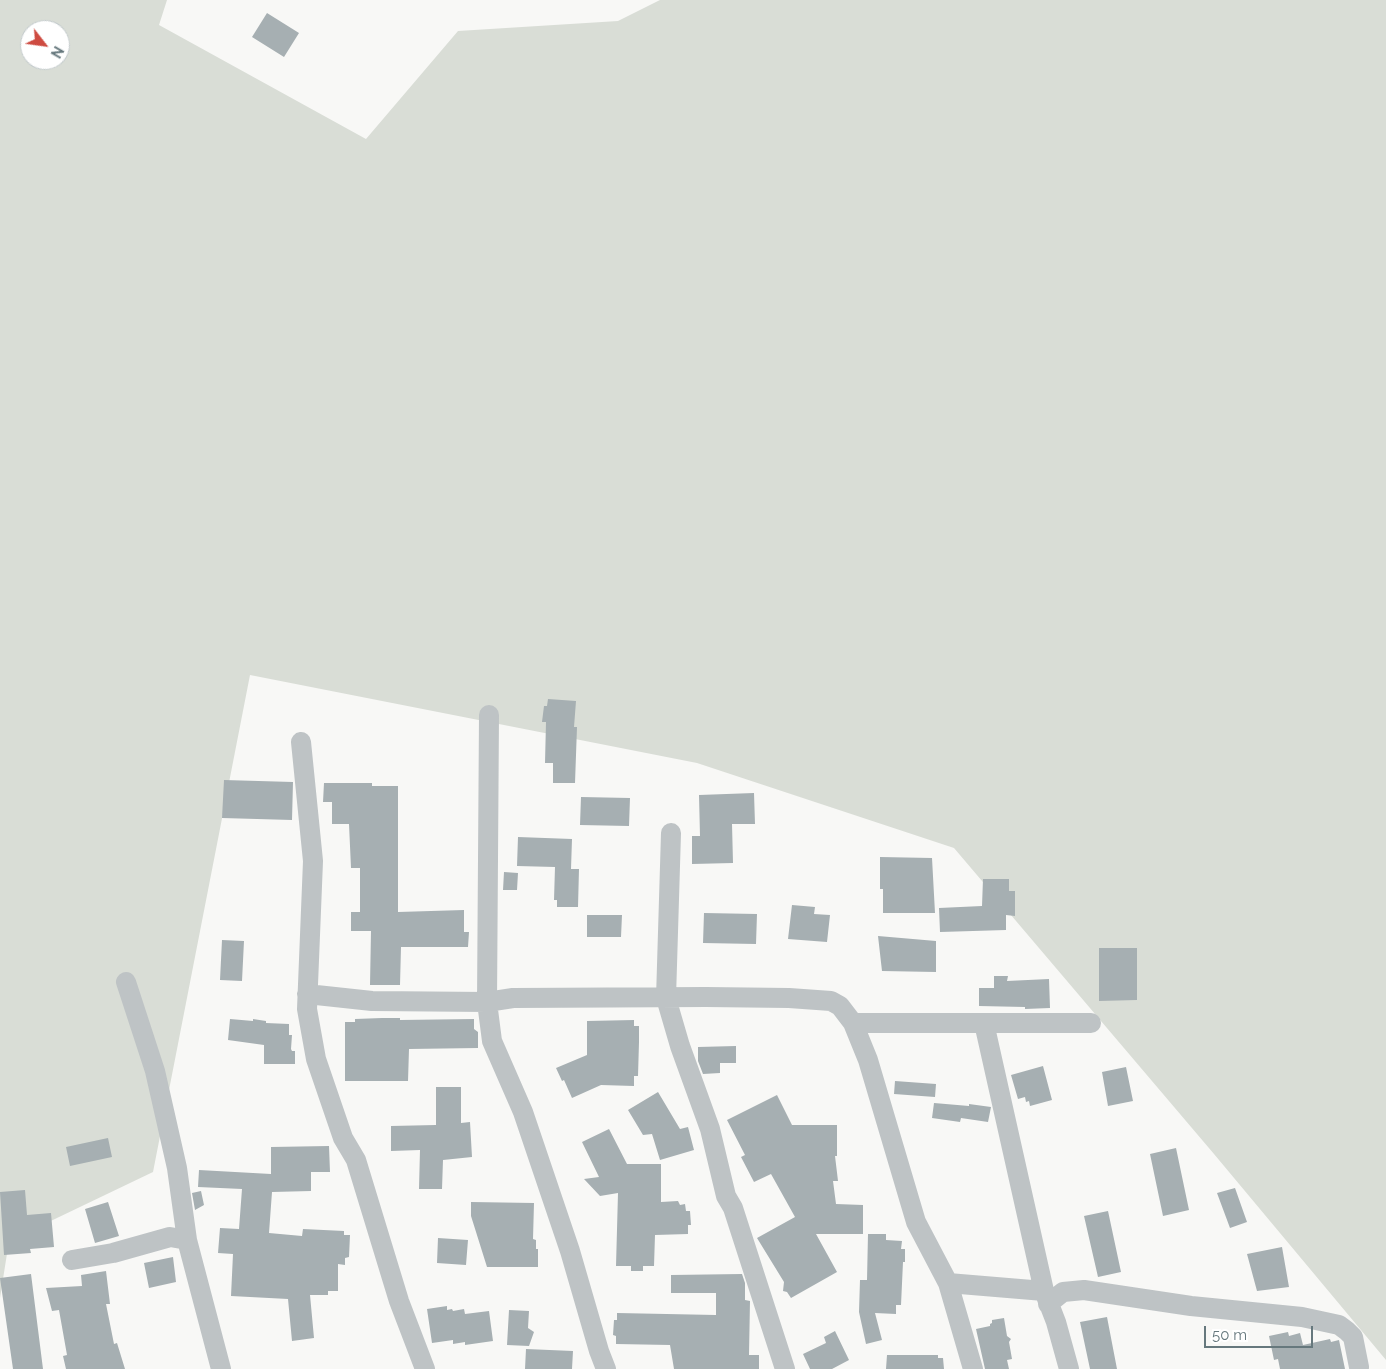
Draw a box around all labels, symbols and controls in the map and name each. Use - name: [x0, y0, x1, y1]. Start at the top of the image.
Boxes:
- north arrow: [20, 20, 70, 70]
- text: N: [48, 43, 67, 61]
- scale bar: [1206, 1316, 1315, 1348]
- text: 50 m: [1212, 1326, 1247, 1344]

